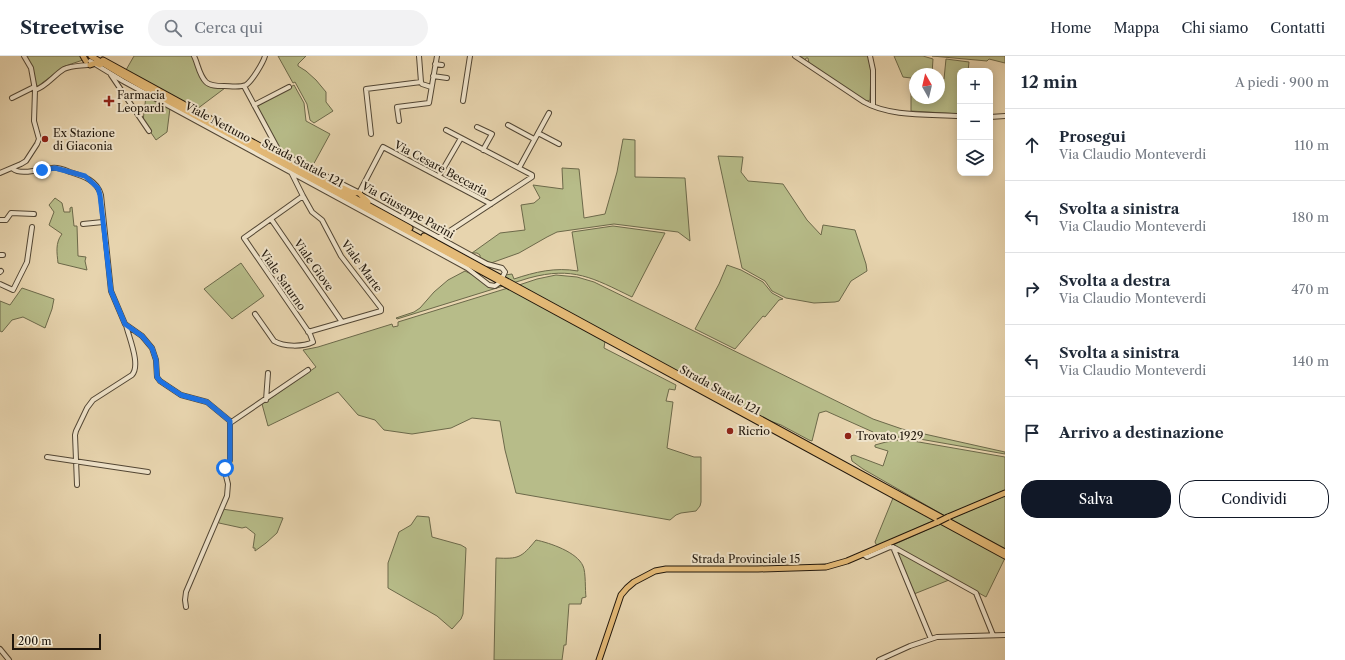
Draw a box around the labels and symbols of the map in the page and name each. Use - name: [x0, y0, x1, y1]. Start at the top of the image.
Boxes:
- north arrow: [909, 68, 945, 104]
- place label: Farmacia Leopardi: [117, 88, 165, 115]
- marker: Farmacia Leopardi: [104, 96, 114, 106]
- street label: Viale Nettuno: [182, 98, 254, 145]
- place label: Ex Stazione di Giaconia: [53, 126, 115, 153]
- marker: Ex Stazione di Giaconia: [40, 134, 50, 144]
- street label: Strada Statale 121: [260, 136, 346, 190]
- street label: Via Cesare Beccaria: [391, 137, 490, 199]
- route end: [33, 161, 51, 179]
- street label: Via Giuseppe Parini: [358, 178, 457, 242]
- street label: Viale Giove: [291, 236, 337, 294]
- street label: Viale Marte: [338, 236, 386, 295]
- street label: Viale Saturno: [256, 246, 309, 313]
- street label: Strada Statale 121: [677, 362, 763, 418]
- place label: Ricrio: [738, 424, 770, 438]
- marker: Ricrio: [725, 426, 735, 436]
- place label: Trovato 1929: [856, 429, 923, 443]
- marker: Trovato 1929: [843, 431, 853, 441]
- route start: [216, 459, 234, 477]
- street label: Strada Provinciale 15: [692, 552, 800, 566]
- scale bar: [12, 632, 101, 651]

